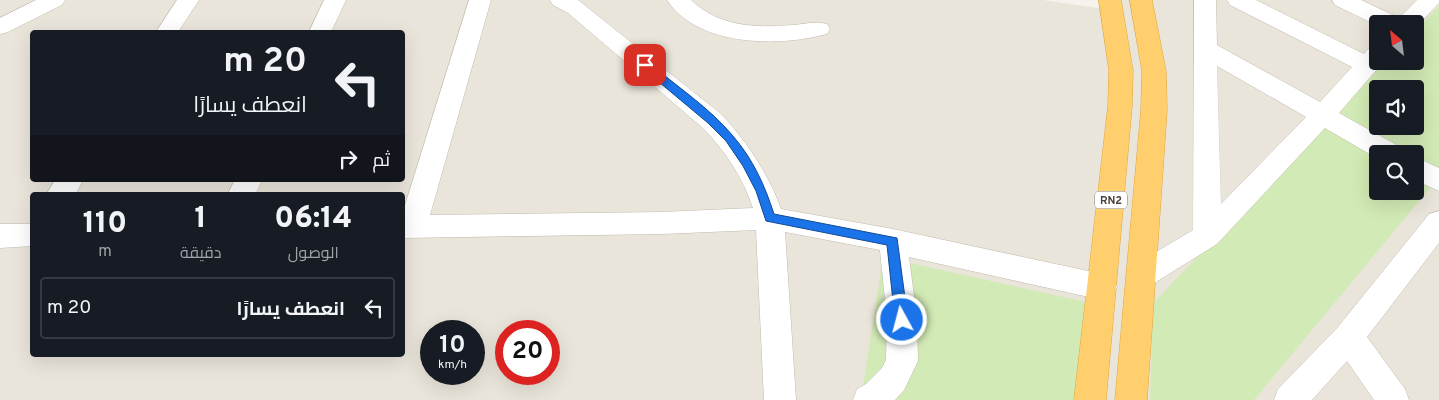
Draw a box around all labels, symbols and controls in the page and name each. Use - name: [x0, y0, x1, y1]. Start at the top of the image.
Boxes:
- north arrow: [1369, 15, 1424, 70]
- map controls: [1369, 15, 1424, 200]
- text: 20 m: [223, 40, 307, 84]
- pin: [624, 44, 666, 86]
- icon: left: [325, 50, 390, 115]
- icon: arrive: [631, 51, 659, 79]
- button: sound: [1369, 80, 1424, 135]
- text: انعطف يسارًا: [193, 93, 307, 120]
- icon: right: [334, 145, 362, 173]
- button: search: [1369, 145, 1424, 200]
- text: ثم: [372, 149, 390, 173]
- road number: RN2: [1095, 192, 1127, 208]
- text: 1: [195, 201, 207, 238]
- text: 06:14: [274, 201, 352, 238]
- text: 110: [83, 206, 127, 243]
- text: m: [98, 242, 112, 262]
- text: دقيقة: [180, 244, 222, 264]
- text: الوصول: [288, 244, 339, 264]
- position arrow: [875, 293, 927, 345]
- icon: left: [360, 294, 388, 322]
- text: 20 m: [47, 296, 91, 320]
- text: انعطف يسارًا: [237, 298, 345, 322]
- speed limit sign: 20: [495, 320, 560, 385]
- text: 10: [439, 330, 466, 362]
- text: km/h: [438, 357, 467, 373]

